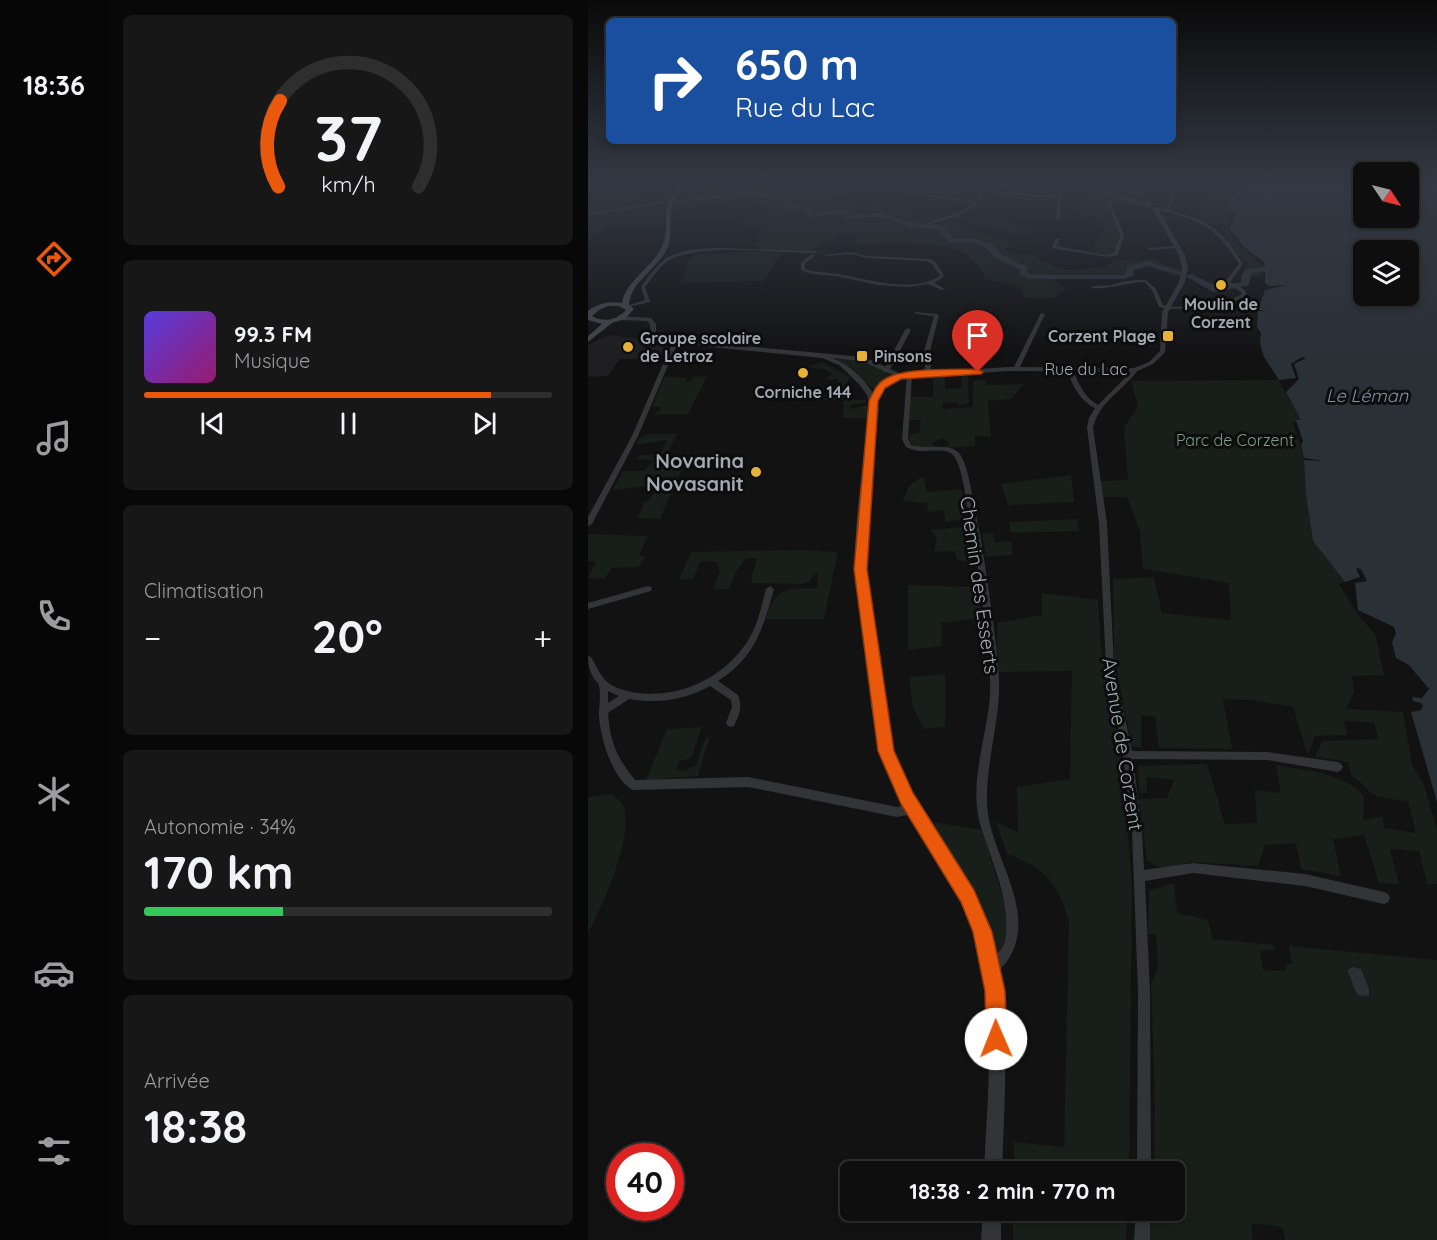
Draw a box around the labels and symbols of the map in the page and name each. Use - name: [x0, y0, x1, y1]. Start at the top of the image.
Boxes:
- north arrow: [1353, 162, 1419, 228]
- marker: Moulin de Corzent: [1214, 278, 1228, 292]
- place label: Moulin de Corzent: [1184, 294, 1258, 332]
- pin: [952, 310, 1003, 372]
- place label: Corzent Plage: [1048, 326, 1156, 346]
- place label: Groupe scolaire de Letroz: [640, 328, 761, 366]
- marker: Corzent Plage: [1161, 329, 1175, 343]
- marker: Groupe scolaire de Letroz: [621, 340, 635, 354]
- place label: Pinsons: [874, 346, 932, 366]
- marker: Pinsons: [855, 349, 869, 363]
- street label: Rue du Lac: [1045, 359, 1128, 379]
- marker: Corniche 144: [796, 366, 810, 380]
- place label: Corniche 144: [755, 382, 852, 402]
- water label: Le Léman: [1326, 384, 1409, 407]
- park label: Parc de Corzent: [1176, 430, 1294, 450]
- place label: Novarina Novasanit: [646, 448, 744, 496]
- marker: Novarina Novasanit: [749, 465, 763, 479]
- street label: Chemin des Esserts: [955, 495, 1005, 675]
- street label: Avenue de Corzent: [1097, 656, 1149, 832]
- position arrow: [964, 1007, 1028, 1071]
- speed limit sign: 40: [606, 1143, 684, 1221]

